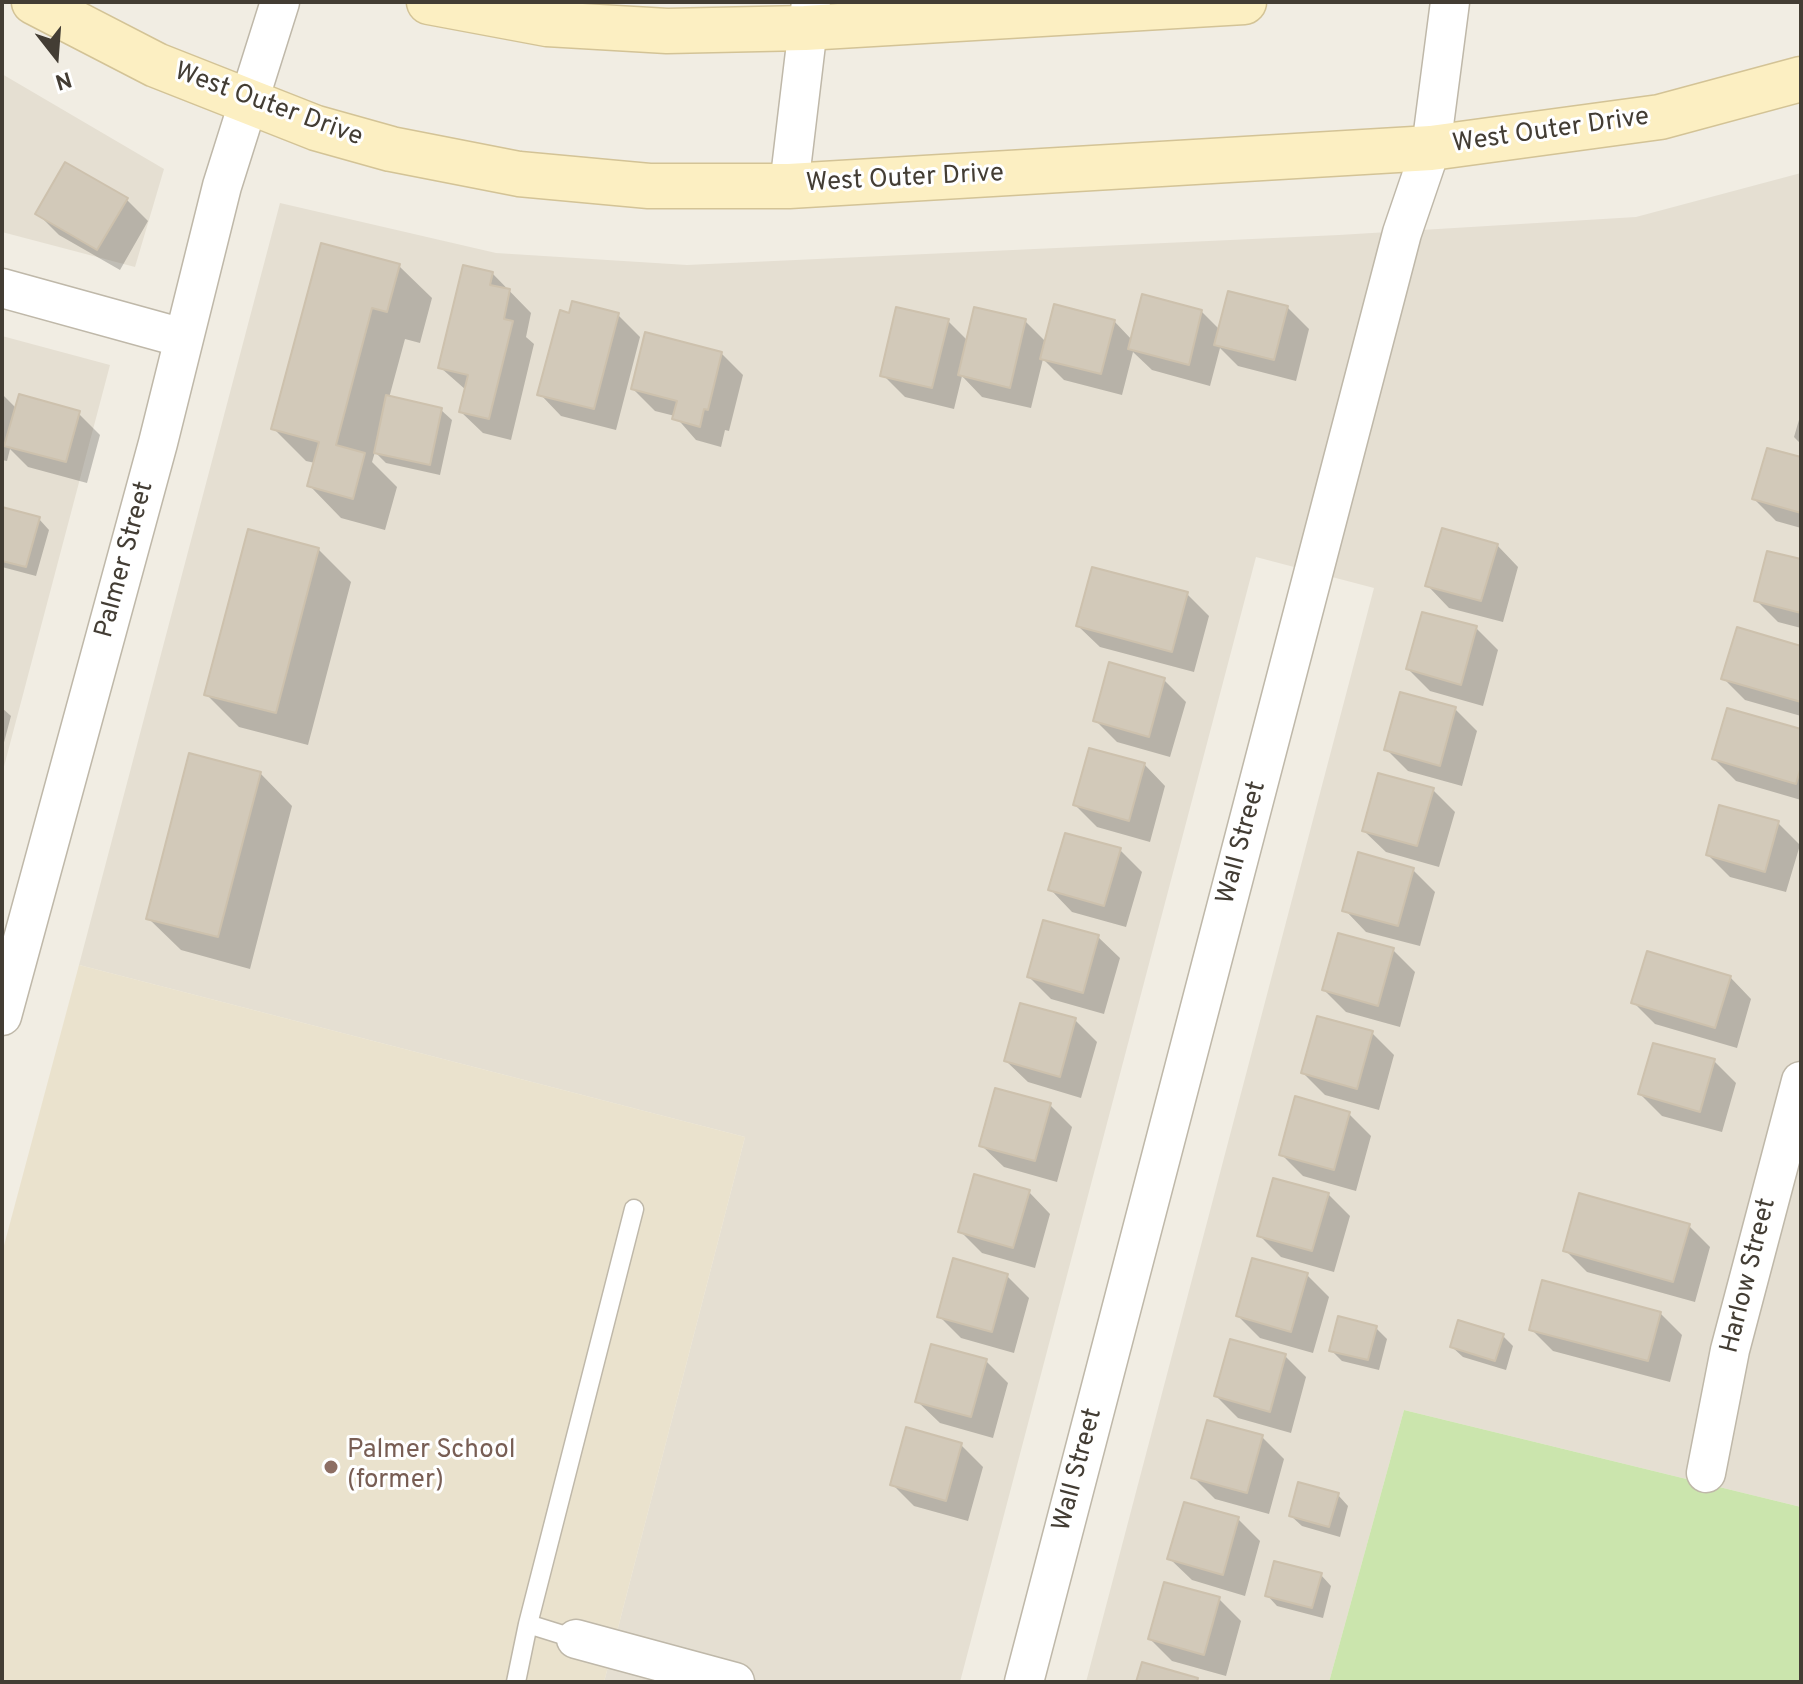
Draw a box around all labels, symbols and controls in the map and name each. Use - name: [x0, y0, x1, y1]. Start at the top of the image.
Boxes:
- north arrow: [16, 16, 96, 96]
- street label: West Outer Drive: [170, 57, 366, 155]
- text: N: [52, 64, 75, 95]
- street label: West Outer Drive: [1451, 103, 1651, 161]
- street label: West Outer Drive: [805, 159, 1005, 201]
- street label: Palmer Street: [90, 478, 162, 642]
- street label: Wall Street: [1212, 778, 1274, 908]
- street label: Harlow Street: [1716, 1195, 1784, 1357]
- street label: Wall Street: [1048, 1405, 1110, 1535]
- place label: Palmer School (former): [347, 1436, 516, 1498]
- marker: Palmer School (former): [322, 1458, 340, 1476]

